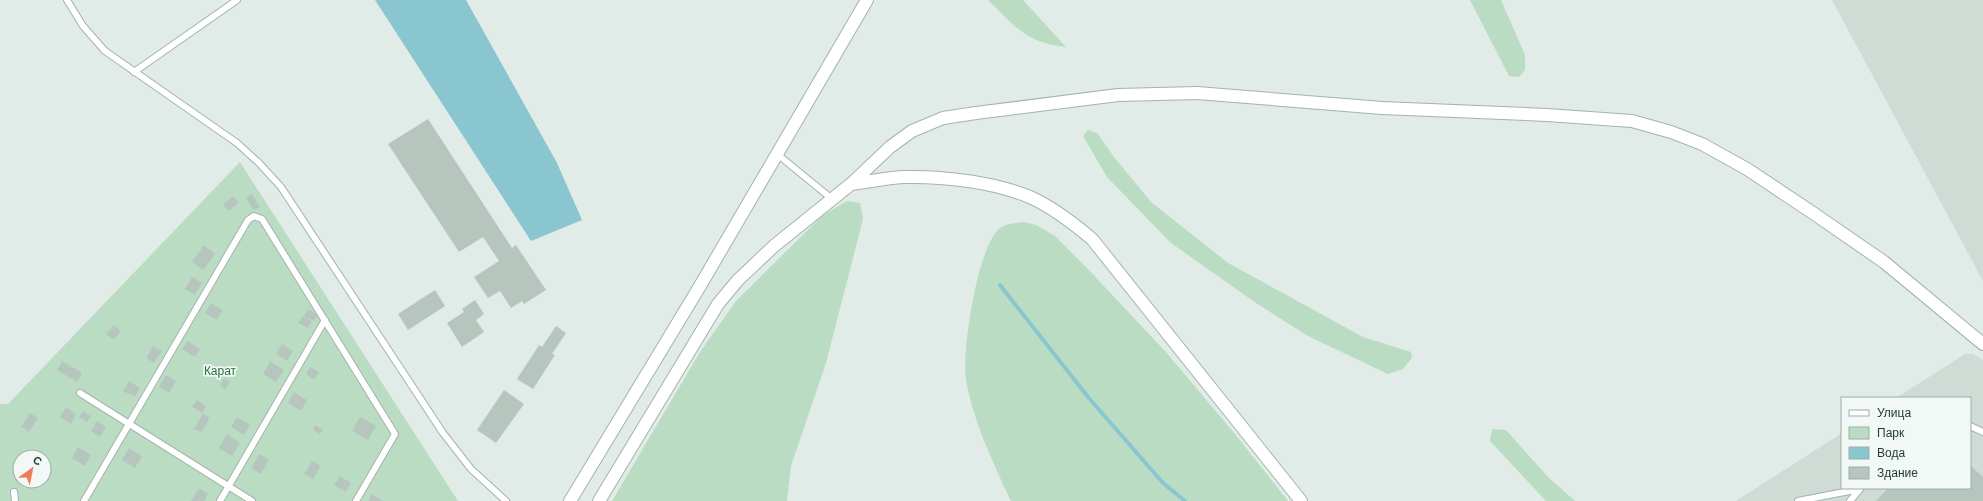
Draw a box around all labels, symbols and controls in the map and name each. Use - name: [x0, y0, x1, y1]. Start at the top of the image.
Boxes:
- park label: Карат: [204, 363, 237, 379]
- legend: [1841, 397, 1971, 489]
- text: Улица: [1877, 405, 1911, 421]
- text: Парк: [1877, 425, 1905, 441]
- text: Вода: [1877, 445, 1905, 461]
- north arrow: [12, 449, 52, 489]
- text: С: [30, 453, 45, 469]
- text: Здание: [1877, 465, 1918, 481]

